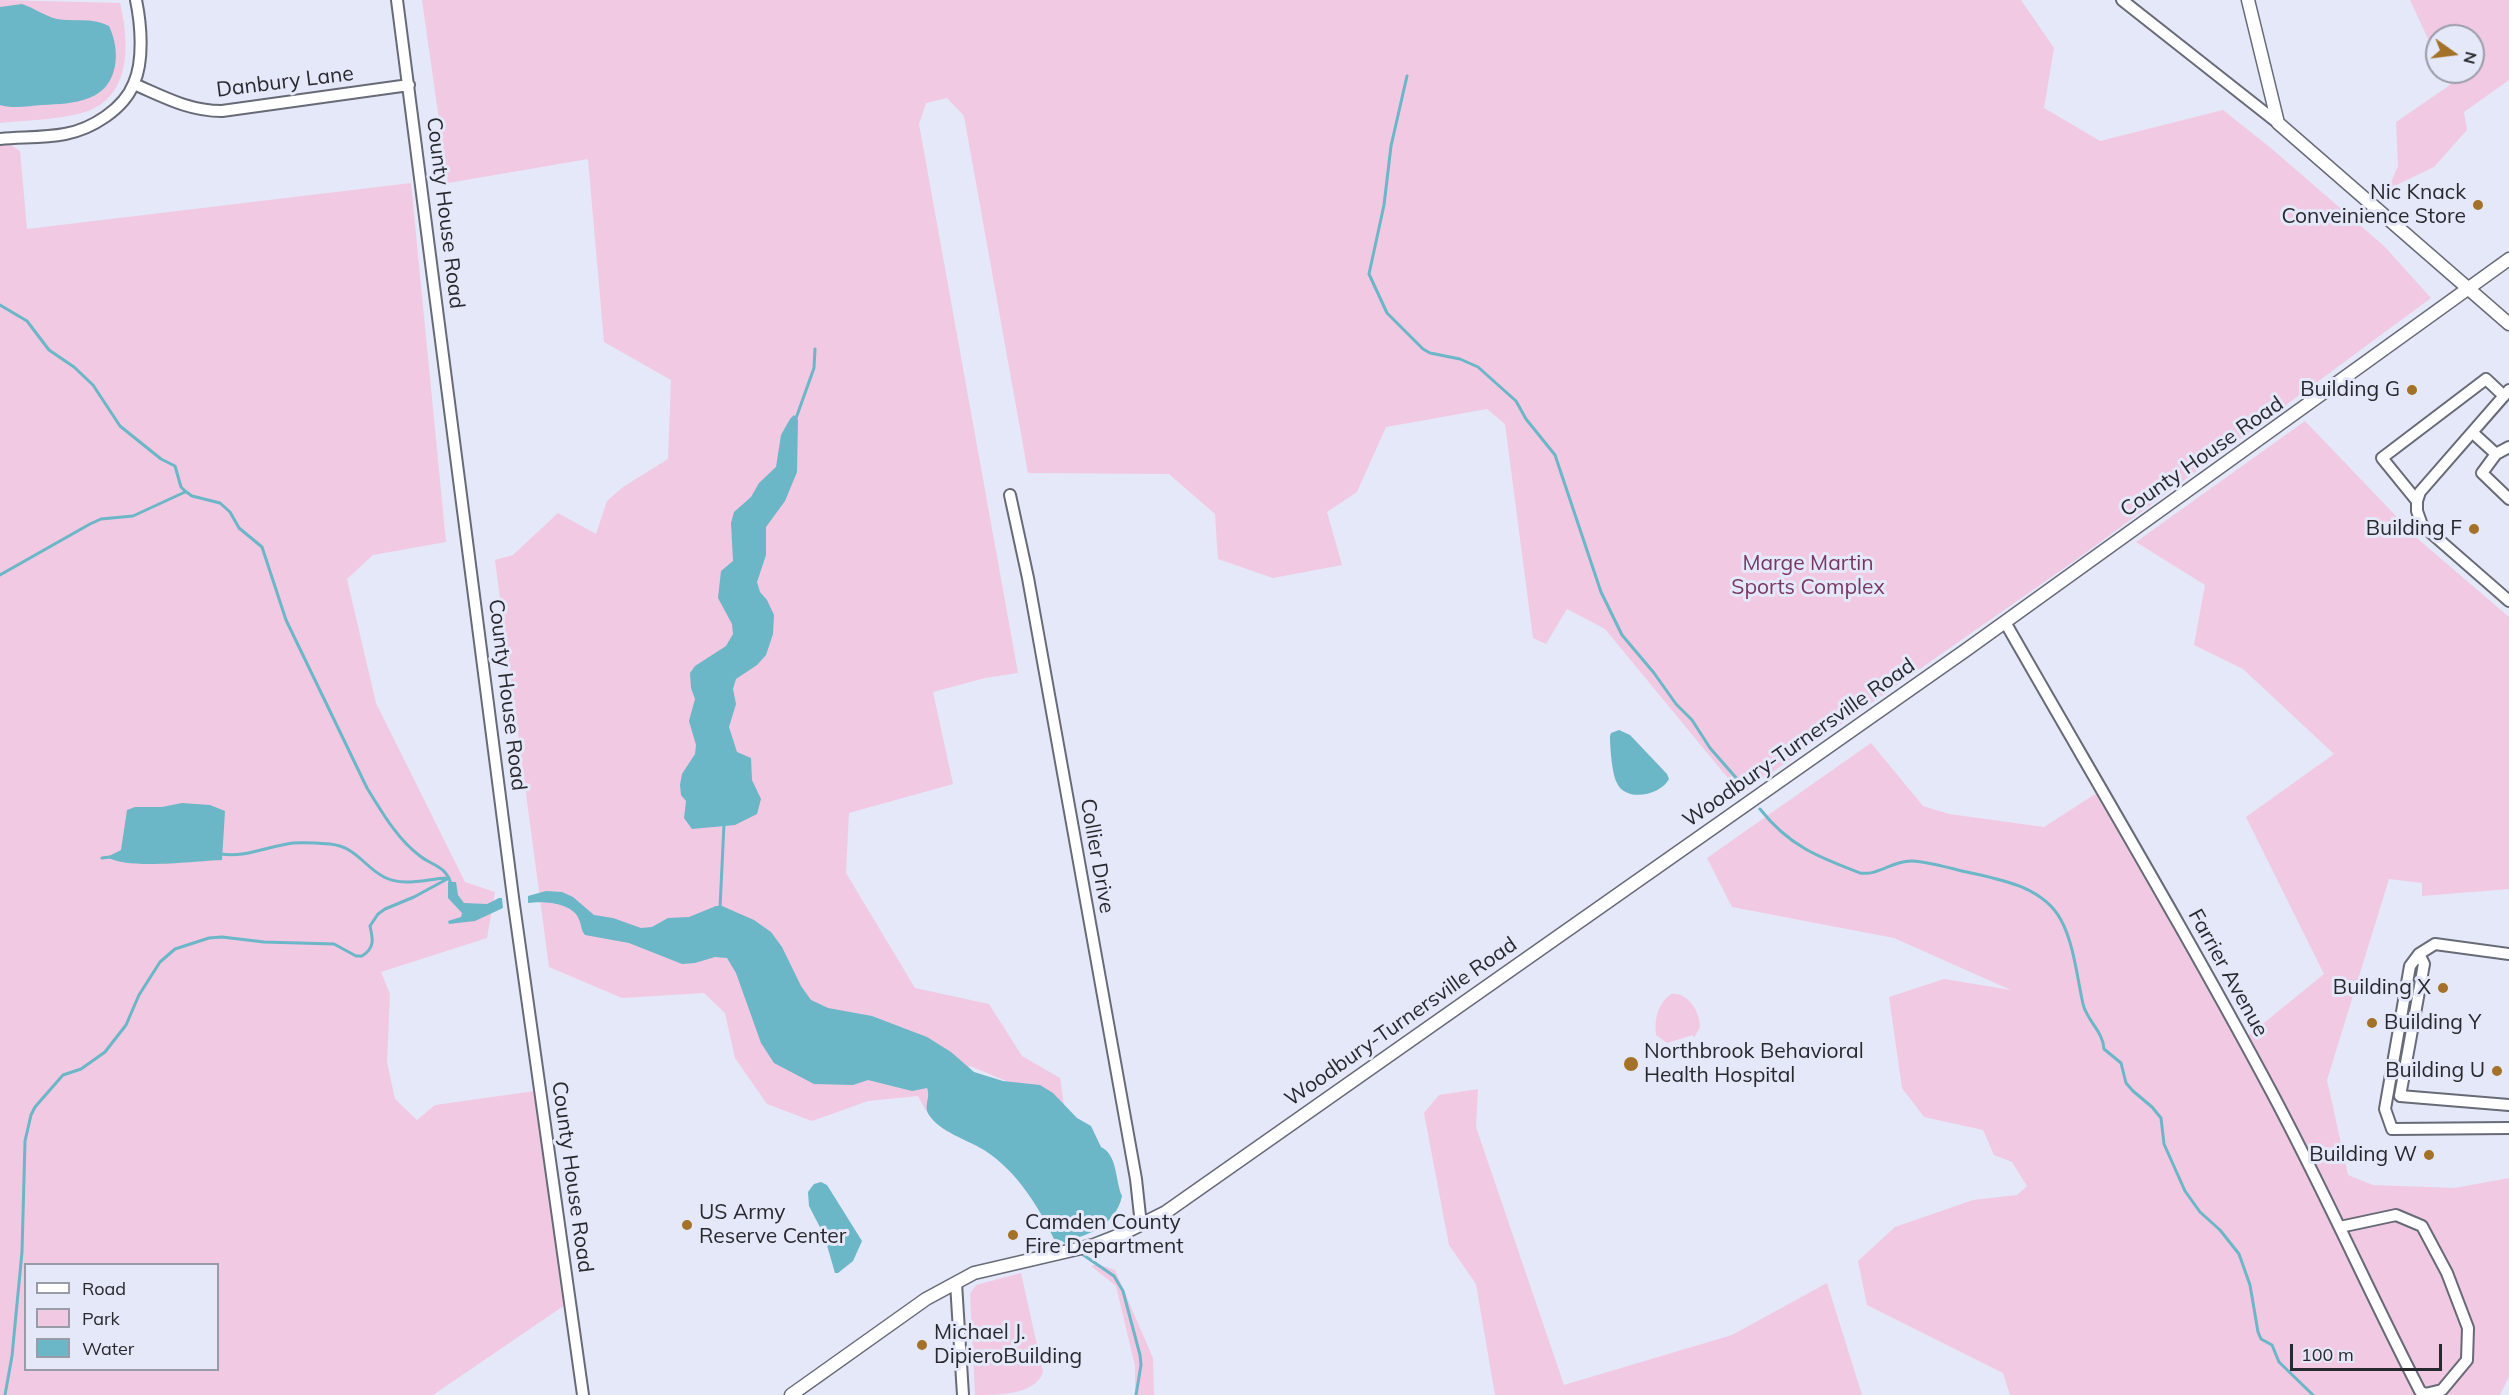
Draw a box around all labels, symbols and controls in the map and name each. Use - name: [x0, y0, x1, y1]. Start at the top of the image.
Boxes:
- north arrow: [2425, 24, 2485, 84]
- text: N: [2459, 50, 2482, 66]
- street label: Danbury Lane: [215, 61, 355, 103]
- street label: County House Road: [421, 116, 469, 310]
- place label: Nic Knack Conveinience Store: [2281, 180, 2466, 230]
- marker: Nic Knack Conveinience Store: [2471, 198, 2485, 212]
- place label: Building G: [2300, 377, 2400, 403]
- marker: Building G: [2405, 383, 2419, 397]
- street label: County House Road: [2116, 391, 2288, 523]
- place label: Building F: [2366, 516, 2462, 542]
- marker: Building F: [2467, 522, 2481, 536]
- park label: Marge Martin Sports Complex: [1731, 551, 1885, 601]
- street label: County House Road: [483, 598, 531, 792]
- street label: Woodbury-Turnersville Road: [1678, 653, 1920, 833]
- street label: Collier Drive: [1075, 797, 1119, 915]
- street label: Farrier Avenue: [2183, 905, 2273, 1041]
- street label: Woodbury-Turnersville Road: [1280, 932, 1522, 1112]
- place label: Building X: [2333, 975, 2431, 1001]
- marker: Building X: [2436, 981, 2450, 995]
- place label: Building Y: [2384, 1010, 2481, 1036]
- marker: Building Y: [2365, 1016, 2379, 1030]
- place label: Northbrook Behavioral Health Hospital: [1644, 1039, 1864, 1089]
- marker: Northbrook Behavioral Health Hospital: [1622, 1055, 1640, 1073]
- place label: Building U: [2385, 1058, 2485, 1084]
- marker: Building U: [2490, 1064, 2504, 1078]
- street label: County House Road: [546, 1080, 598, 1274]
- place label: Building W: [2309, 1142, 2417, 1168]
- marker: Building W: [2422, 1148, 2436, 1162]
- place label: US Army Reserve Center: [699, 1200, 846, 1250]
- place label: Camden County Fire Department: [1025, 1210, 1184, 1260]
- marker: US Army Reserve Center: [680, 1218, 694, 1232]
- marker: Camden County Fire Department: [1006, 1228, 1020, 1242]
- legend: [24, 1263, 219, 1371]
- text: Road: [82, 1277, 126, 1300]
- text: Park: [82, 1307, 120, 1330]
- place label: Michael J. DipieroBuilding: [934, 1320, 1082, 1370]
- scale bar: [2293, 1332, 2444, 1370]
- text: Water: [82, 1337, 134, 1360]
- marker: Michael J. DipieroBuilding: [915, 1338, 929, 1352]
- text: 100 m: [2301, 1343, 2354, 1366]

